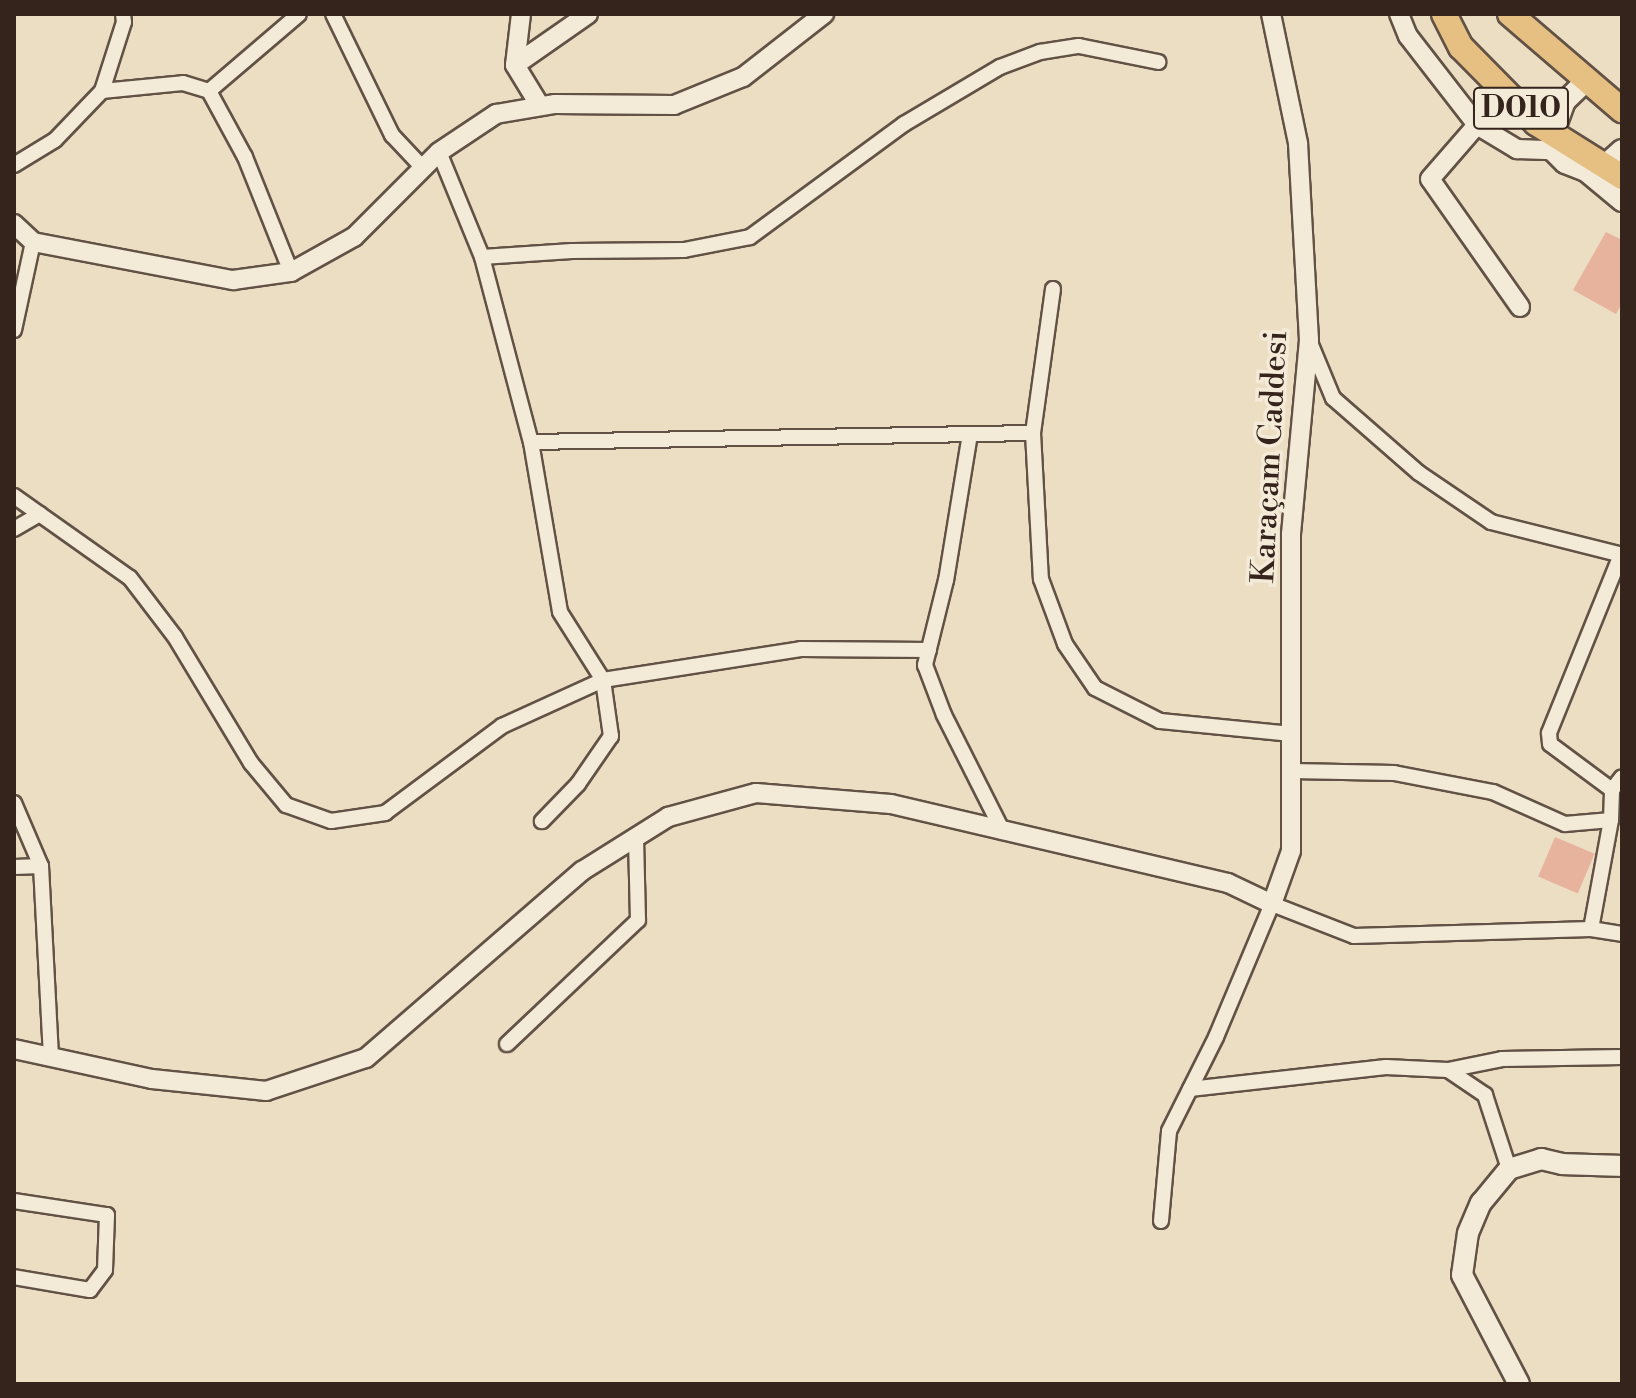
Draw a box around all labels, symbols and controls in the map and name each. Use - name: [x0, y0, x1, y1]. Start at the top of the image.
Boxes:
- road number: D010: [1471, 82, 1571, 134]
- street label: Karaçam Caddesi: [1244, 330, 1296, 584]

